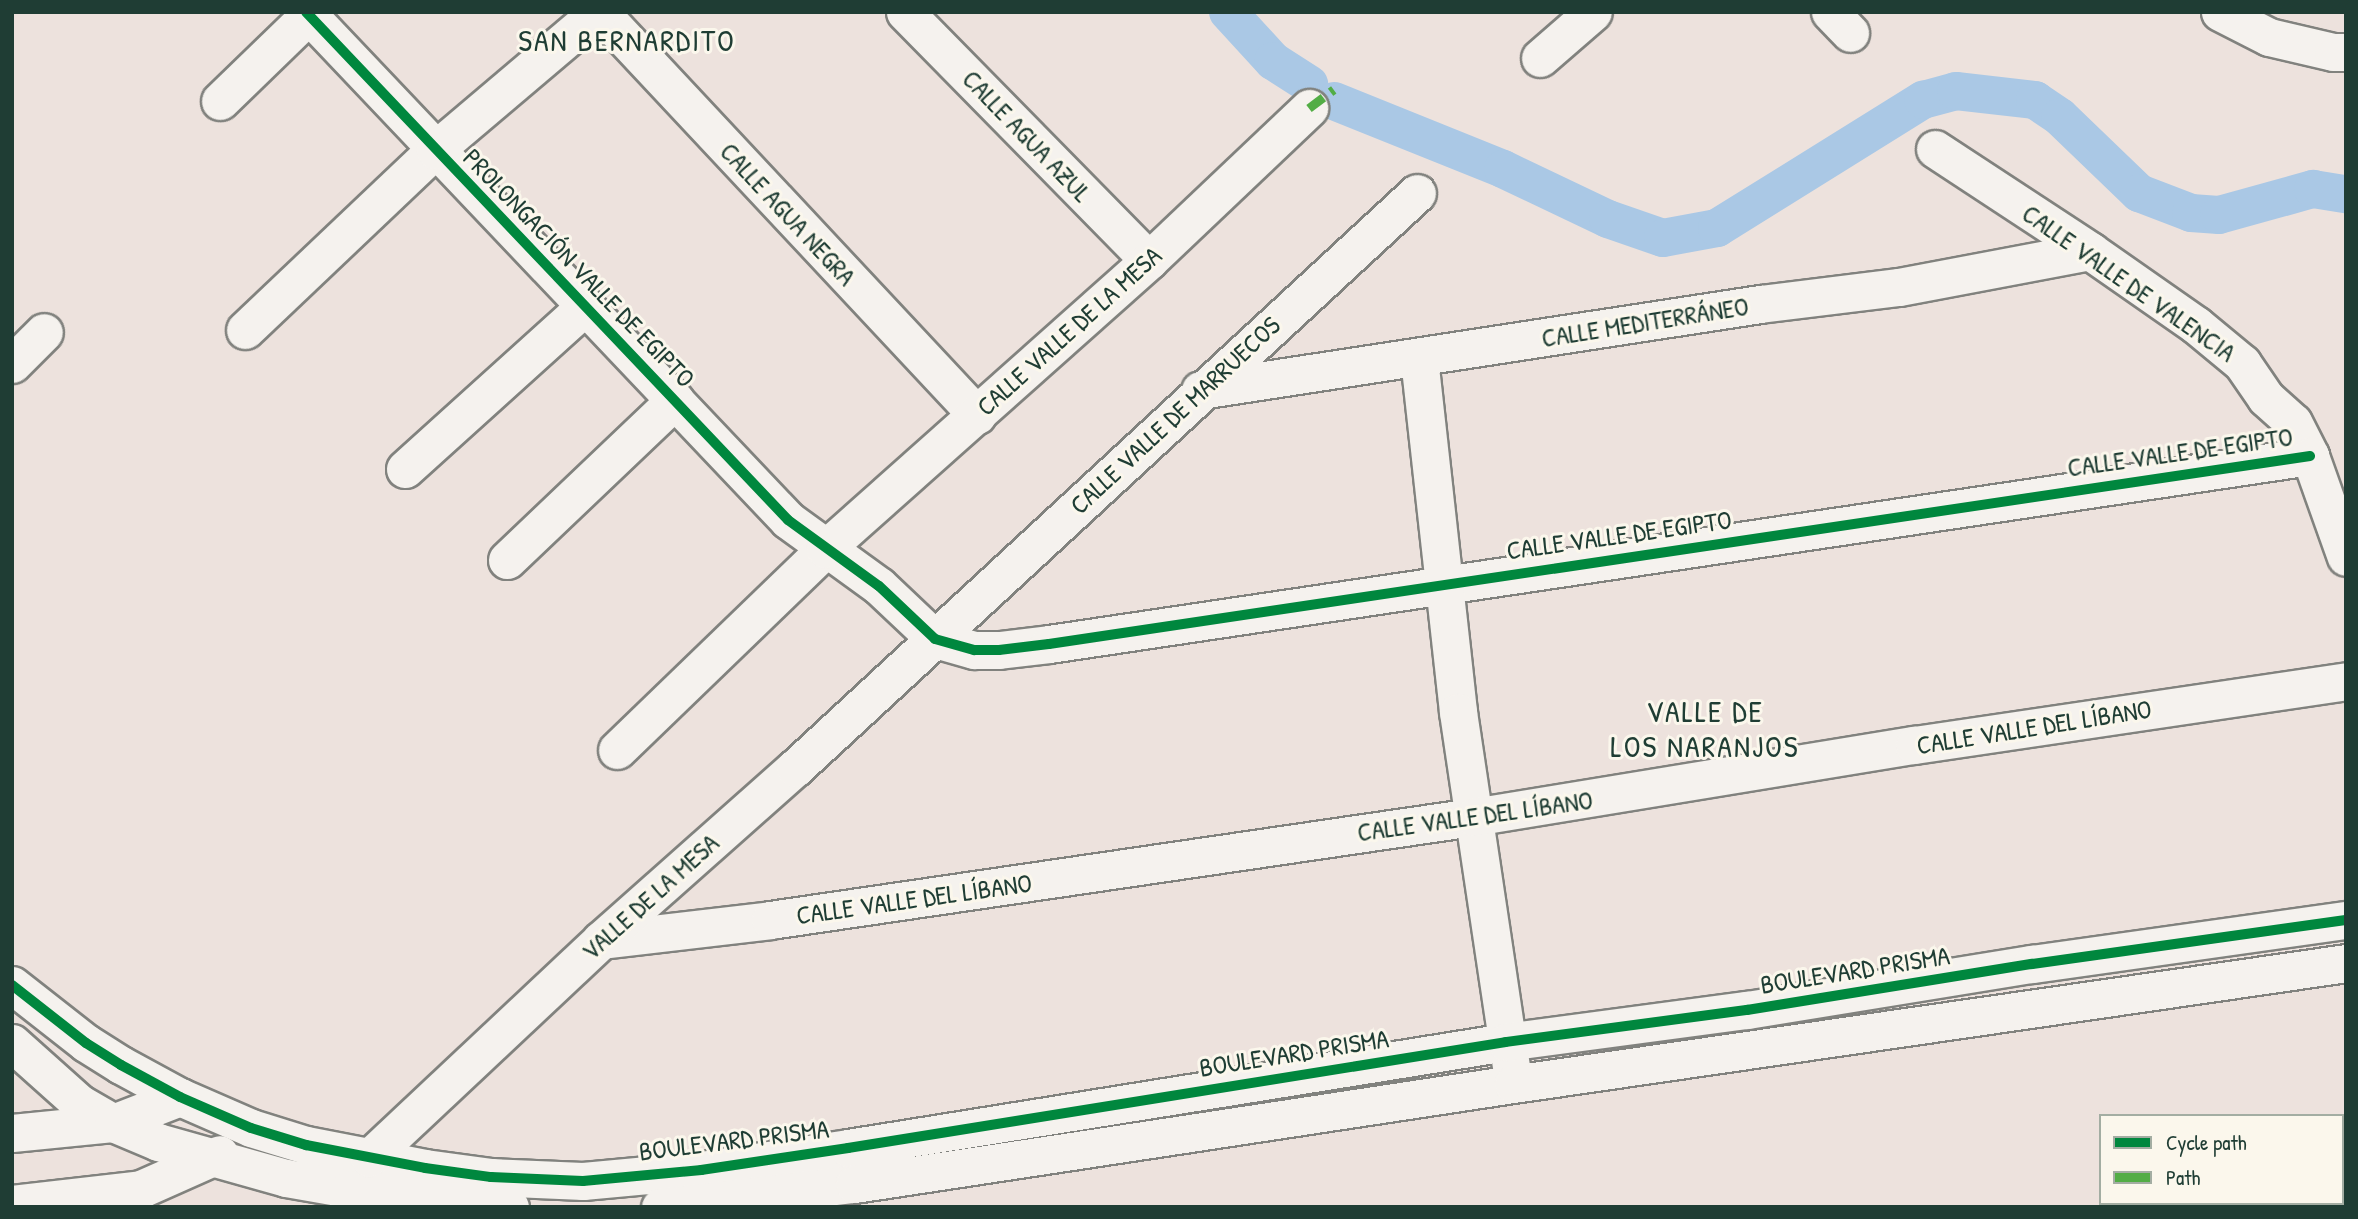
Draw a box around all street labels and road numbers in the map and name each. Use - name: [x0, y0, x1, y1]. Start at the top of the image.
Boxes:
- street label: CALLE AGUA AZUL: [956, 63, 1098, 209]
- street label: CALLE AGUA NEGRA: [714, 136, 862, 292]
- street label: PROLONGACIÓN VALLE DE EGIPTO: [457, 142, 701, 394]
- street label: CALLE VALLE DE VALENCIA: [2016, 198, 2242, 368]
- street label: CALLE VALLE DE LA MESA: [970, 240, 1168, 422]
- street label: CALLE MEDITERRÁNEO: [1539, 290, 1751, 354]
- street label: CALLE VALLE DE MARRUECOS: [1063, 310, 1287, 520]
- street label: CALLE VALLE DE EGIPTO: [2065, 421, 2295, 483]
- street label: CALLE VALLE DE EGIPTO: [1504, 504, 1734, 566]
- street label: CALLE VALLE DEL LÍBANO: [1914, 693, 2154, 761]
- street label: CALLE VALLE DEL LÍBANO: [1355, 784, 1595, 848]
- street label: VALLE DE LA MESA: [575, 827, 725, 967]
- street label: CALLE VALLE DEL LÍBANO: [794, 867, 1034, 931]
- street label: BOULEVARD PRISMA: [1758, 940, 1952, 1000]
- street label: BOULEVARD PRISMA: [1197, 1023, 1391, 1083]
- street label: BOULEVARD PRISMA: [637, 1113, 831, 1167]

